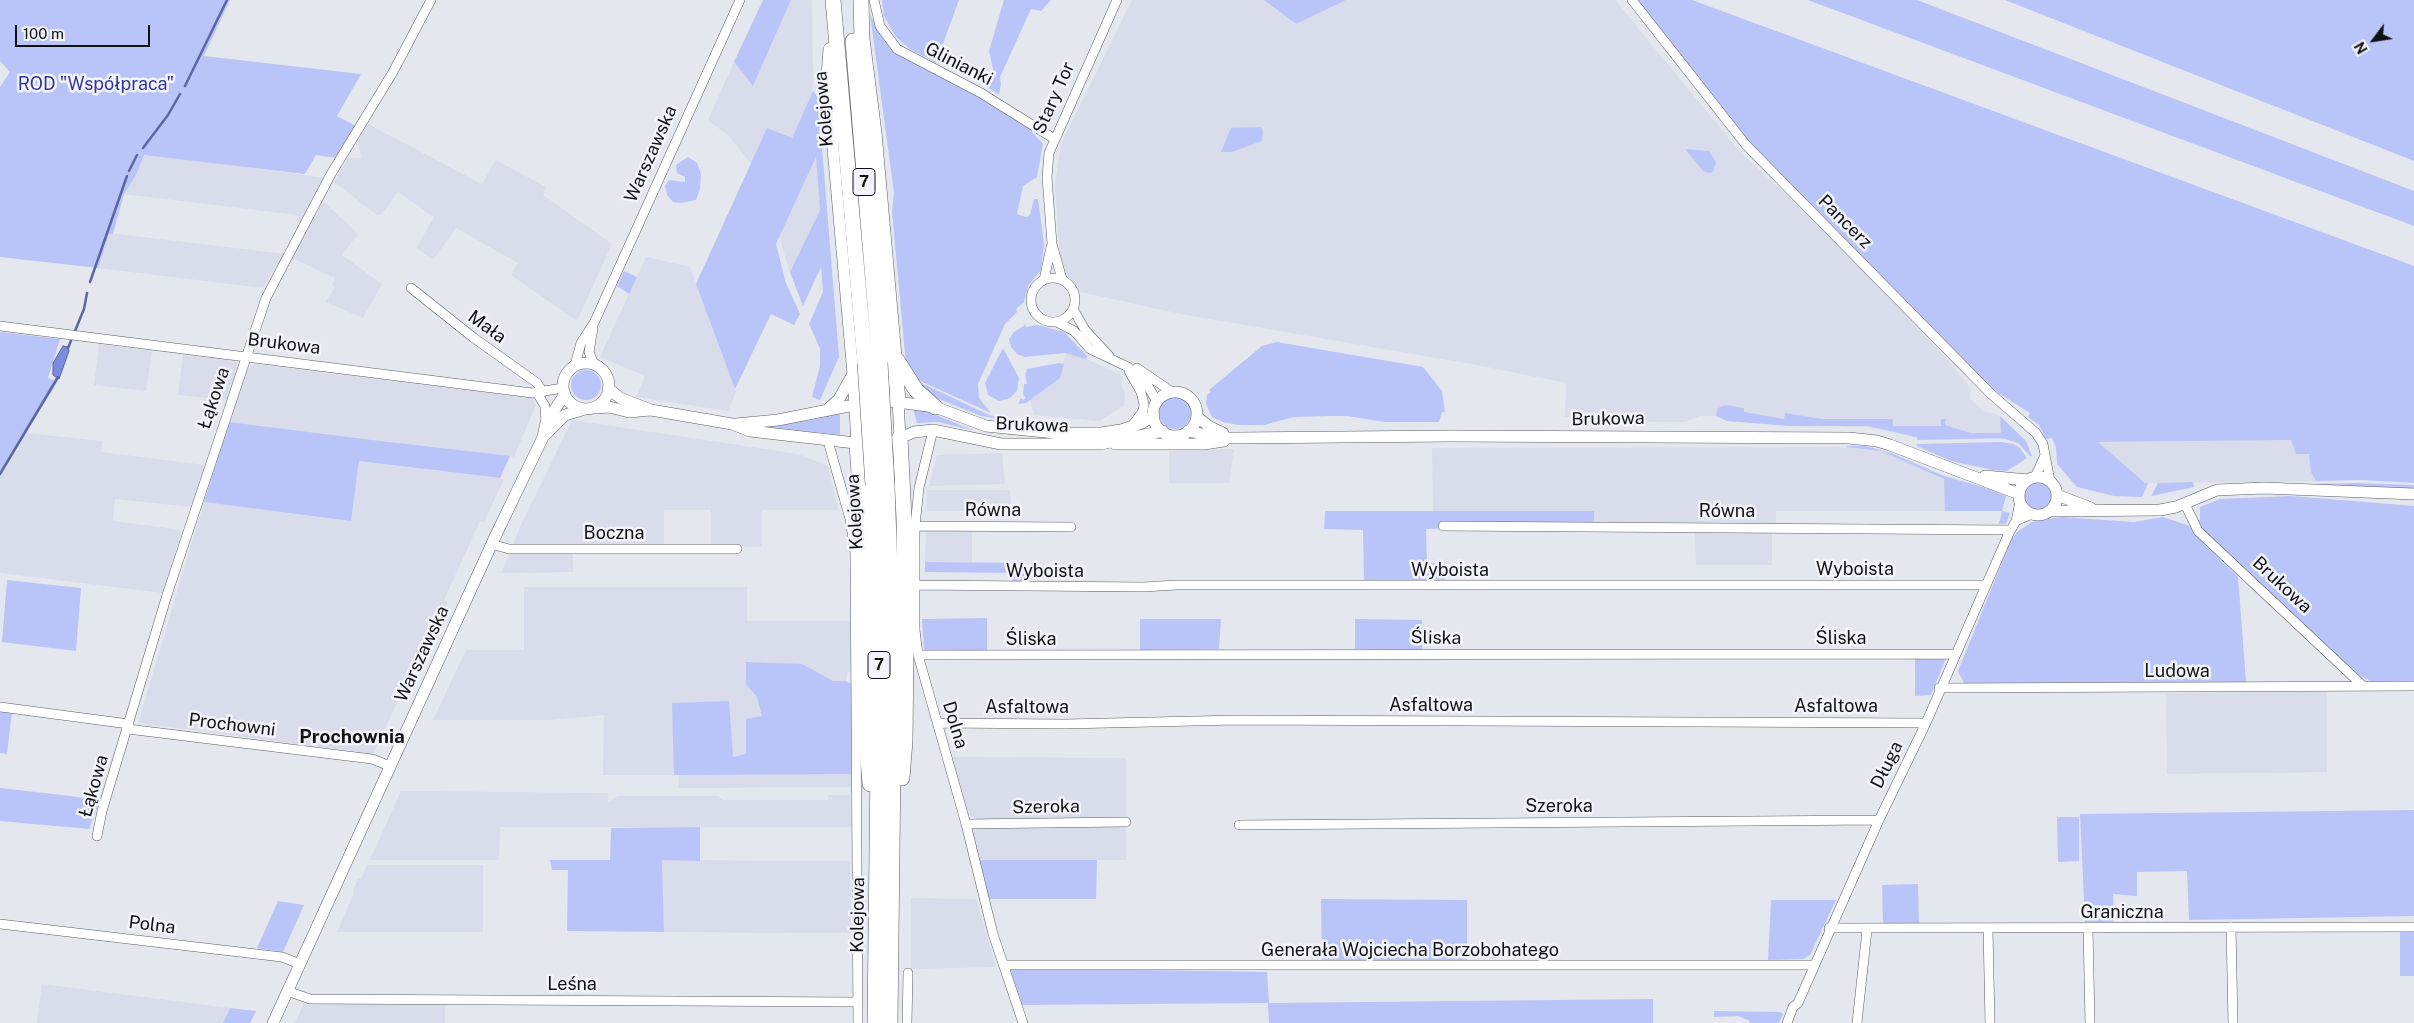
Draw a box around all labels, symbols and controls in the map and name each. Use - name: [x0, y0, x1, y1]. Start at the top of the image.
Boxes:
- scale bar: [18, 15, 152, 47]
- north arrow: [2349, 15, 2399, 65]
- text: 100 m: [23, 25, 64, 42]
- street label: Glinianki: [922, 38, 996, 90]
- text: N: [2351, 39, 2371, 57]
- street label: Stary Tor: [1029, 59, 1079, 137]
- street label: Kolejowa: [810, 70, 838, 148]
- park label: ROD "Współpraca": [18, 73, 174, 95]
- street label: Warszawska: [620, 102, 682, 206]
- road number: 7: [853, 168, 875, 196]
- street label: Pancerz: [1814, 191, 1876, 253]
- street label: Mała: [464, 306, 510, 348]
- street label: Brukowa: [246, 329, 322, 359]
- street label: Łąkowa: [193, 364, 235, 432]
- street label: Brukowa: [1571, 408, 1645, 430]
- street label: Brukowa: [995, 413, 1069, 437]
- street label: Kolejowa: [842, 474, 868, 550]
- street label: Równa: [965, 499, 1021, 521]
- street label: Równa: [1699, 500, 1755, 522]
- street label: Boczna: [584, 522, 644, 544]
- street label: Brukowa: [2248, 552, 2316, 618]
- street label: Wyboista: [1816, 558, 1894, 580]
- street label: Wyboista: [1411, 559, 1489, 581]
- street label: Wyboista: [1006, 560, 1084, 582]
- street label: Warszawska: [390, 603, 454, 705]
- street label: Śliska: [1410, 627, 1462, 649]
- street label: Śliska: [1816, 627, 1866, 649]
- street label: Śliska: [1006, 628, 1056, 650]
- road number: 7: [868, 652, 890, 678]
- street label: Ludowa: [2144, 660, 2210, 682]
- street label: Asfaltowa: [1389, 694, 1473, 716]
- street label: Asfaltowa: [1794, 695, 1878, 717]
- street label: Asfaltowa: [985, 696, 1069, 718]
- street label: Dolna: [938, 699, 972, 751]
- street label: Prochowni: [187, 709, 277, 741]
- district label: Prochownia: [299, 726, 405, 748]
- street label: Długa: [1866, 738, 1908, 792]
- street label: Łąkowa: [75, 752, 113, 820]
- street label: Szeroka: [1525, 795, 1593, 817]
- street label: Szeroka: [1012, 796, 1080, 818]
- street label: Kolejowa: [847, 877, 869, 953]
- street label: Graniczna: [2080, 901, 2164, 923]
- street label: Polna: [127, 911, 177, 939]
- street label: Generała Wojciecha Borzobohatego: [1261, 939, 1559, 961]
- street label: Leśna: [547, 973, 597, 995]

